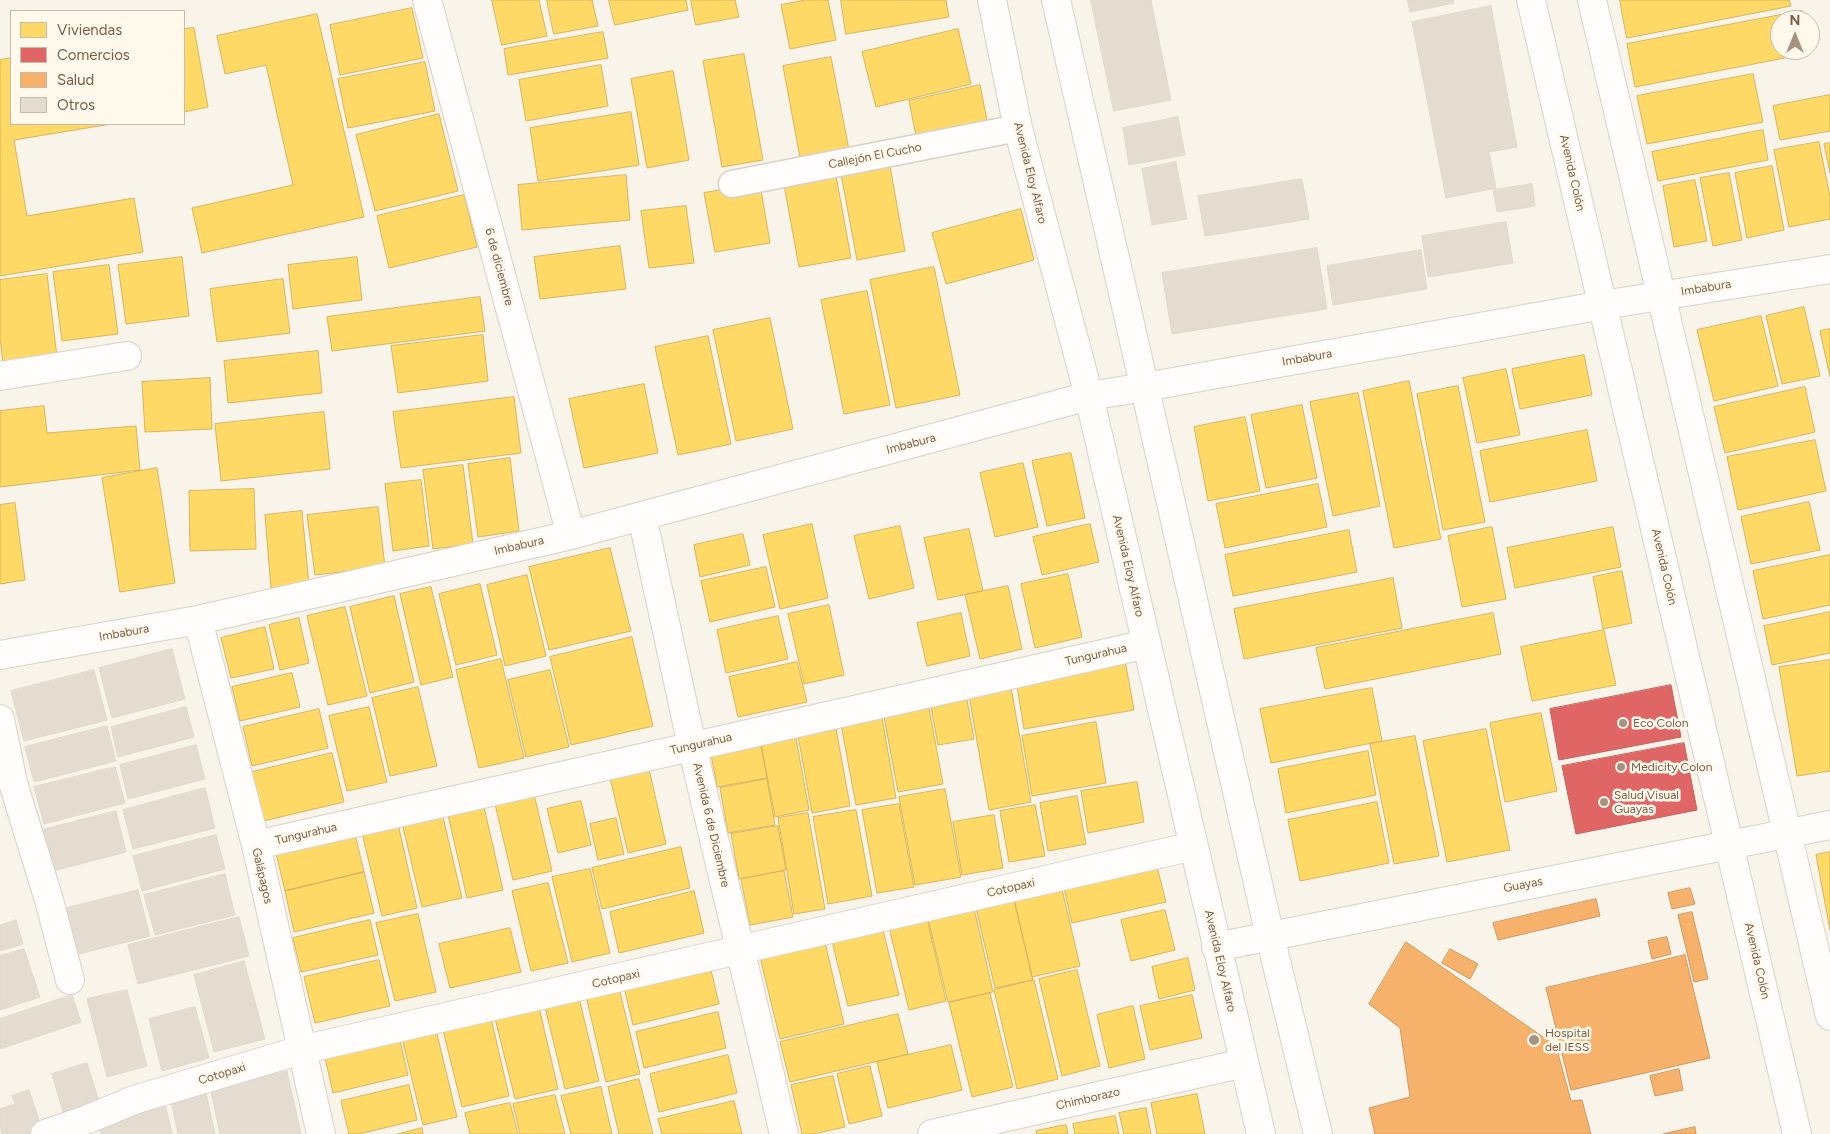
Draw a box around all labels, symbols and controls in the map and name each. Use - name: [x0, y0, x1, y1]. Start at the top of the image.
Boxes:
- legend: [10, 10, 185, 125]
- north arrow: [1770, 10, 1820, 60]
- text: N: [1790, 12, 1800, 29]
- text: Viviendas: [57, 21, 122, 39]
- text: Comercios: [57, 46, 130, 64]
- text: Salud: [57, 71, 94, 89]
- text: Otros: [57, 96, 95, 114]
- street label: Avenida Eloy Alfaro: [1010, 121, 1050, 225]
- street label: Avenida Colón: [1556, 133, 1588, 213]
- street label: Callejón El Cucho: [827, 140, 923, 172]
- street label: 6 de diciembre: [482, 227, 516, 307]
- street label: Imbabura: [1680, 277, 1732, 299]
- street label: Imbabura: [1281, 347, 1333, 369]
- street label: Imbabura: [885, 431, 937, 457]
- street label: Avenida Eloy Alfaro: [1109, 514, 1147, 618]
- street label: Avenida Colón: [1648, 527, 1680, 607]
- street label: Imbabura: [493, 533, 545, 559]
- street label: Imbabura: [98, 622, 150, 644]
- street label: Tungurahua: [1064, 641, 1128, 669]
- place label: Eco Colon: [1633, 716, 1688, 730]
- marker: Eco Colon: [1617, 717, 1629, 729]
- street label: Tungurahua: [669, 730, 733, 758]
- place label: Medicity Colon: [1631, 760, 1713, 774]
- street label: Avenida 6 de Diciembre: [690, 761, 732, 889]
- marker: Medicity Colon: [1615, 761, 1627, 773]
- place label: Salud Visual Guayas: [1614, 788, 1679, 816]
- marker: Salud Visual Guayas: [1598, 796, 1610, 808]
- street label: Tungurahua: [274, 820, 338, 848]
- street label: Galápagos: [249, 847, 275, 905]
- street label: Guayas: [1502, 874, 1544, 896]
- street label: Cotopaxi: [986, 875, 1036, 901]
- street label: Avenida Eloy Alfaro: [1201, 909, 1239, 1013]
- street label: Avenida Colón: [1741, 921, 1773, 1001]
- street label: Cotopaxi: [591, 966, 641, 992]
- place label: Hospital del IESS: [1545, 1026, 1590, 1054]
- marker: Hospital del IESS: [1527, 1033, 1541, 1047]
- street label: Cotopaxi: [197, 1060, 247, 1088]
- street label: Chimborazo: [1055, 1085, 1121, 1113]

